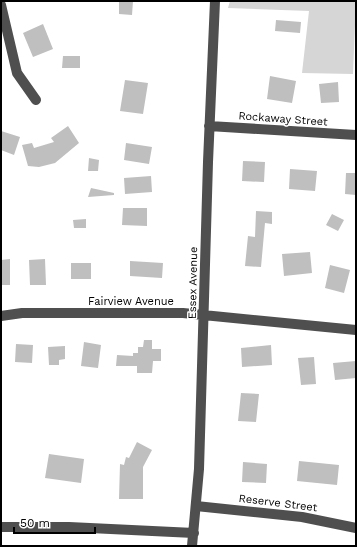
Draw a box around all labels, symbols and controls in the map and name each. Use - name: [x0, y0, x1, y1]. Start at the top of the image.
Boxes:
- street label: Rockaway Street: [238, 109, 328, 129]
- street label: Essex Avenue: [186, 247, 200, 319]
- street label: Fairview Avenue: [88, 295, 174, 308]
- street label: Reserve Street: [238, 492, 318, 514]
- scale bar: [14, 509, 95, 535]
- text: 50 m: [20, 516, 50, 530]

